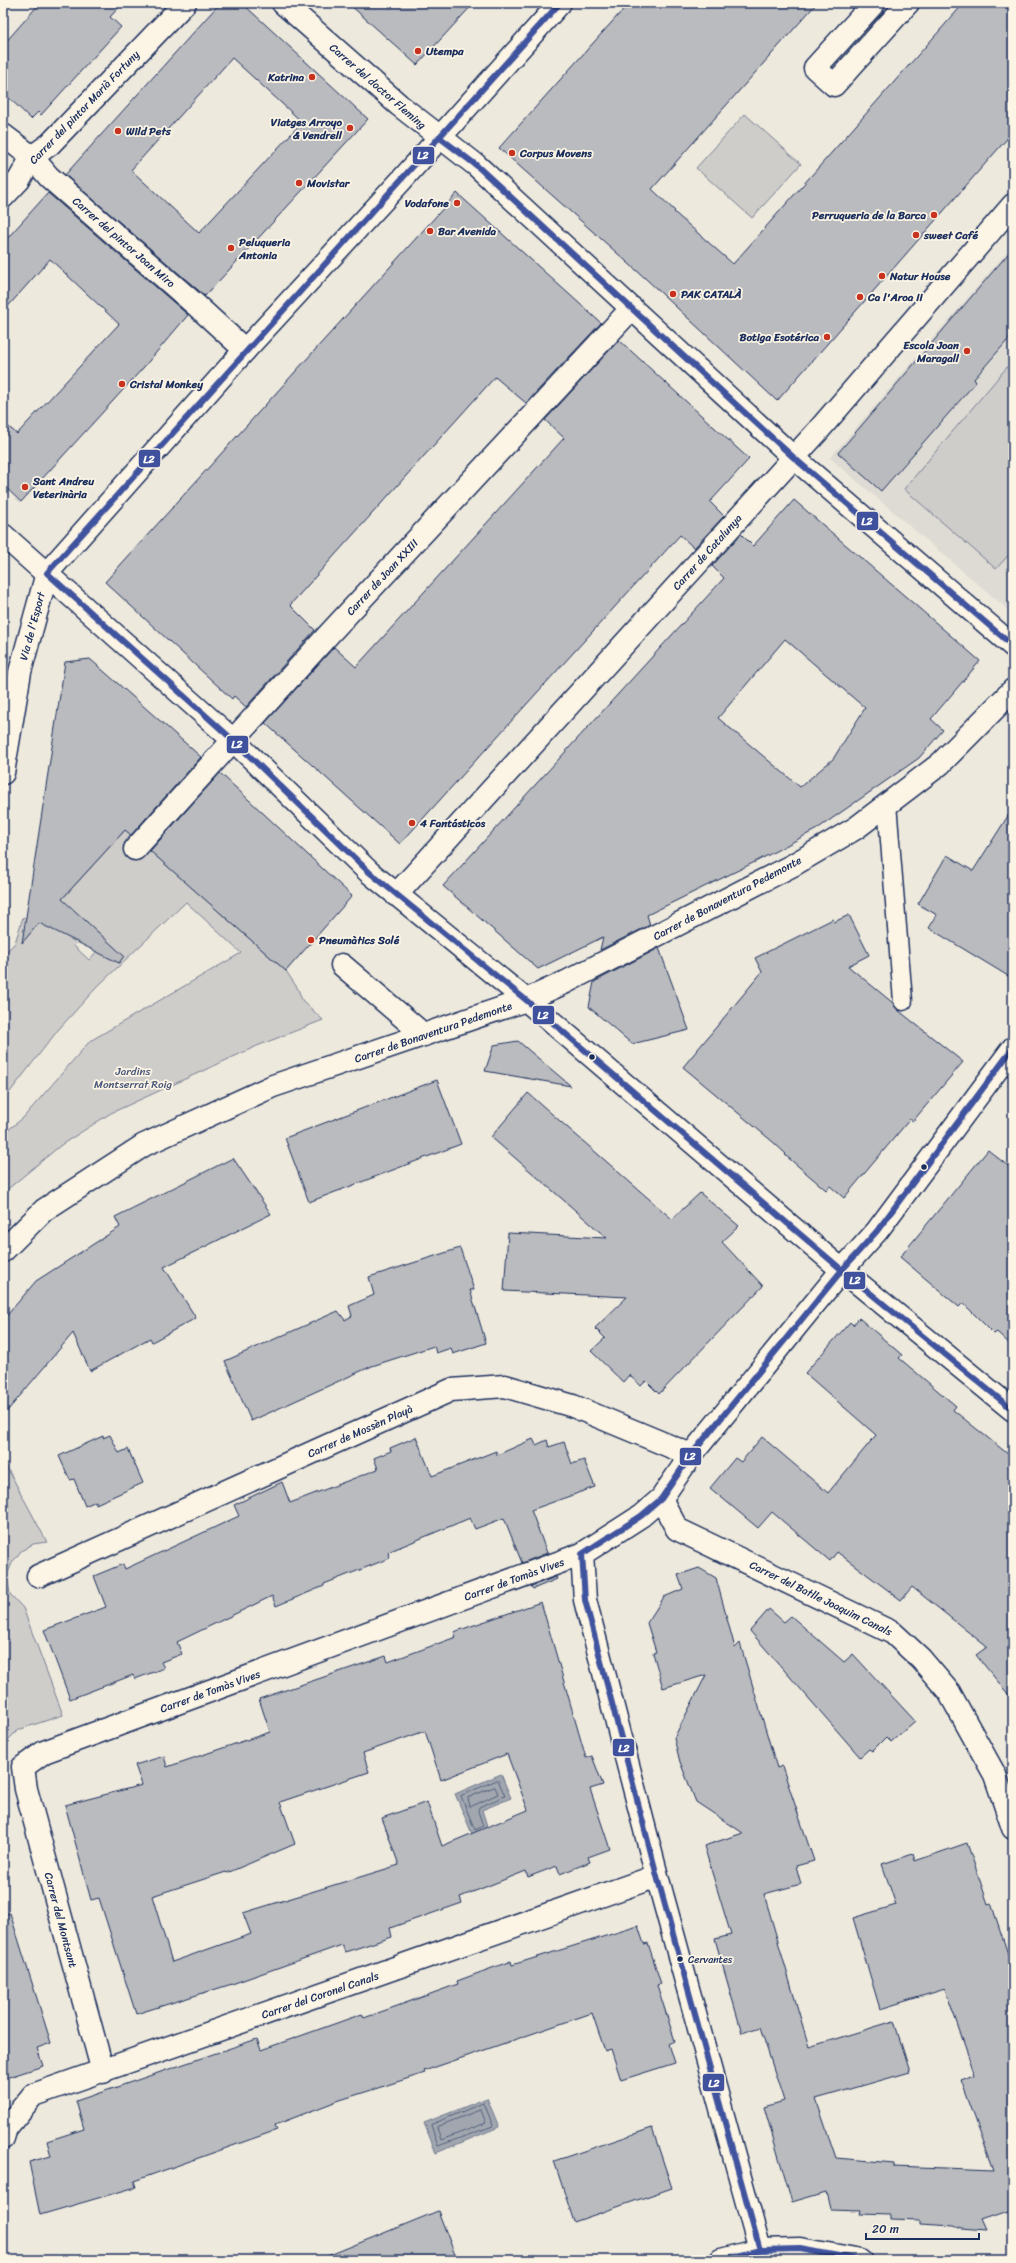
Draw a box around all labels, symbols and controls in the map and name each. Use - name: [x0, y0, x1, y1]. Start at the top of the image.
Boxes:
- street label: Carrer del doctor Fleming: [325, 39, 431, 134]
- place label: Utempa: [426, 42, 464, 61]
- street label: Carrer del pintor Marià Fortuny: [25, 46, 144, 169]
- marker: Utempa: [413, 46, 423, 56]
- place label: Katrina: [267, 68, 304, 87]
- marker: Katrina: [307, 72, 317, 82]
- place label: Viatges Arroyo & Vendrell: [271, 113, 343, 145]
- place label: Wild Pets: [126, 122, 172, 141]
- marker: Viatges Arroyo & Vendrell: [345, 123, 355, 133]
- marker: Wild Pets: [113, 126, 123, 136]
- place label: Corpus Movens: [519, 144, 592, 163]
- line badge: L2: [412, 146, 435, 165]
- text: L2: [417, 146, 429, 165]
- marker: Corpus Movens: [507, 148, 517, 158]
- place label: Movistar: [306, 174, 351, 193]
- marker: Movistar: [294, 178, 304, 188]
- street label: Carrer del pintor Joan Miro: [68, 192, 180, 293]
- place label: Vodafone: [405, 194, 449, 213]
- marker: Vodafone: [452, 198, 462, 208]
- place label: Perruqueria de la Barca: [812, 206, 926, 225]
- marker: Perruqueria de la Barca: [929, 210, 939, 220]
- place label: Bar Avenida: [438, 222, 497, 241]
- marker: Bar Avenida: [425, 226, 435, 236]
- place label: sweet Café: [923, 226, 979, 245]
- marker: sweet Café: [911, 230, 921, 240]
- place label: Peluqueria Antonia: [238, 233, 291, 265]
- marker: Peluqueria Antonia: [226, 243, 236, 253]
- place label: Natur House: [889, 267, 951, 286]
- marker: Natur House: [877, 271, 887, 281]
- place label: PAK CATALÀ: [681, 285, 742, 304]
- place label: Ca l'Aroa II: [867, 288, 924, 307]
- marker: PAK CATALÀ: [668, 289, 678, 299]
- marker: Ca l'Aroa II: [855, 292, 865, 302]
- place label: Botiga Esotérica: [739, 328, 819, 347]
- marker: Botiga Esotérica: [822, 332, 832, 342]
- place label: Escola Joan Maragall: [903, 336, 960, 368]
- marker: Escola Joan Maragall: [962, 346, 972, 356]
- place label: Cristal Monkey: [129, 375, 203, 394]
- marker: Cristal Monkey: [117, 379, 127, 389]
- line badge: L2: [138, 449, 161, 468]
- text: L2: [143, 450, 155, 469]
- place label: Sant Andreu Veterinària: [32, 472, 95, 504]
- marker: Sant Andreu Veterinària: [20, 482, 30, 492]
- street label: Carrer de Catalunya: [668, 509, 747, 595]
- line badge: L2: [856, 511, 879, 531]
- text: L2: [861, 512, 873, 531]
- street label: Carrer de Joan XXIII: [342, 534, 424, 620]
- street label: Via de l'Esport: [14, 589, 51, 662]
- line badge: L2: [226, 735, 249, 754]
- text: L2: [231, 735, 243, 754]
- place label: 4 Fantásticos: [419, 814, 486, 833]
- marker: 4 Fantásticos: [407, 818, 417, 828]
- street label: Carrer de Bonaventura Pedemonte: [650, 851, 806, 946]
- place label: Pneumàtics Solé: [319, 931, 400, 950]
- marker: Pneumàtics Solé: [306, 935, 316, 945]
- street label: Carrer de Bonaventura Pedemonte: [352, 996, 515, 1068]
- line badge: L2: [532, 1005, 555, 1025]
- text: L2: [537, 1006, 549, 1025]
- unlabelled marker: [587, 1052, 597, 1062]
- park label: Jardins Montserrat Roig: [94, 1062, 173, 1094]
- unlabelled marker: [919, 1162, 929, 1172]
- line badge: L2: [843, 1271, 866, 1290]
- text: L2: [849, 1271, 861, 1290]
- street label: Carrer de Mossèn Playà: [305, 1400, 416, 1463]
- line badge: L2: [679, 1447, 702, 1466]
- text: L2: [684, 1447, 696, 1466]
- street label: Carrer de Tomàs Vives: [461, 1552, 568, 1606]
- street label: Carrer del Batlle Joaquim Canals: [746, 1556, 896, 1642]
- street label: Carrer de Tomàs Vives: [157, 1664, 264, 1718]
- line badge: L2: [612, 1738, 635, 1757]
- text: L2: [618, 1739, 630, 1758]
- street label: Carrer del Montsant: [39, 1870, 82, 1970]
- place label: Cervantes: [688, 1951, 733, 1969]
- marker: Cervantes: [675, 1954, 685, 1964]
- street label: Carrer del Coronel Canals: [259, 1966, 382, 2025]
- line badge: L2: [702, 2073, 725, 2092]
- text: L2: [708, 2074, 720, 2093]
- scale bar: [866, 2215, 979, 2241]
- text: 20 m: [872, 2218, 899, 2240]

